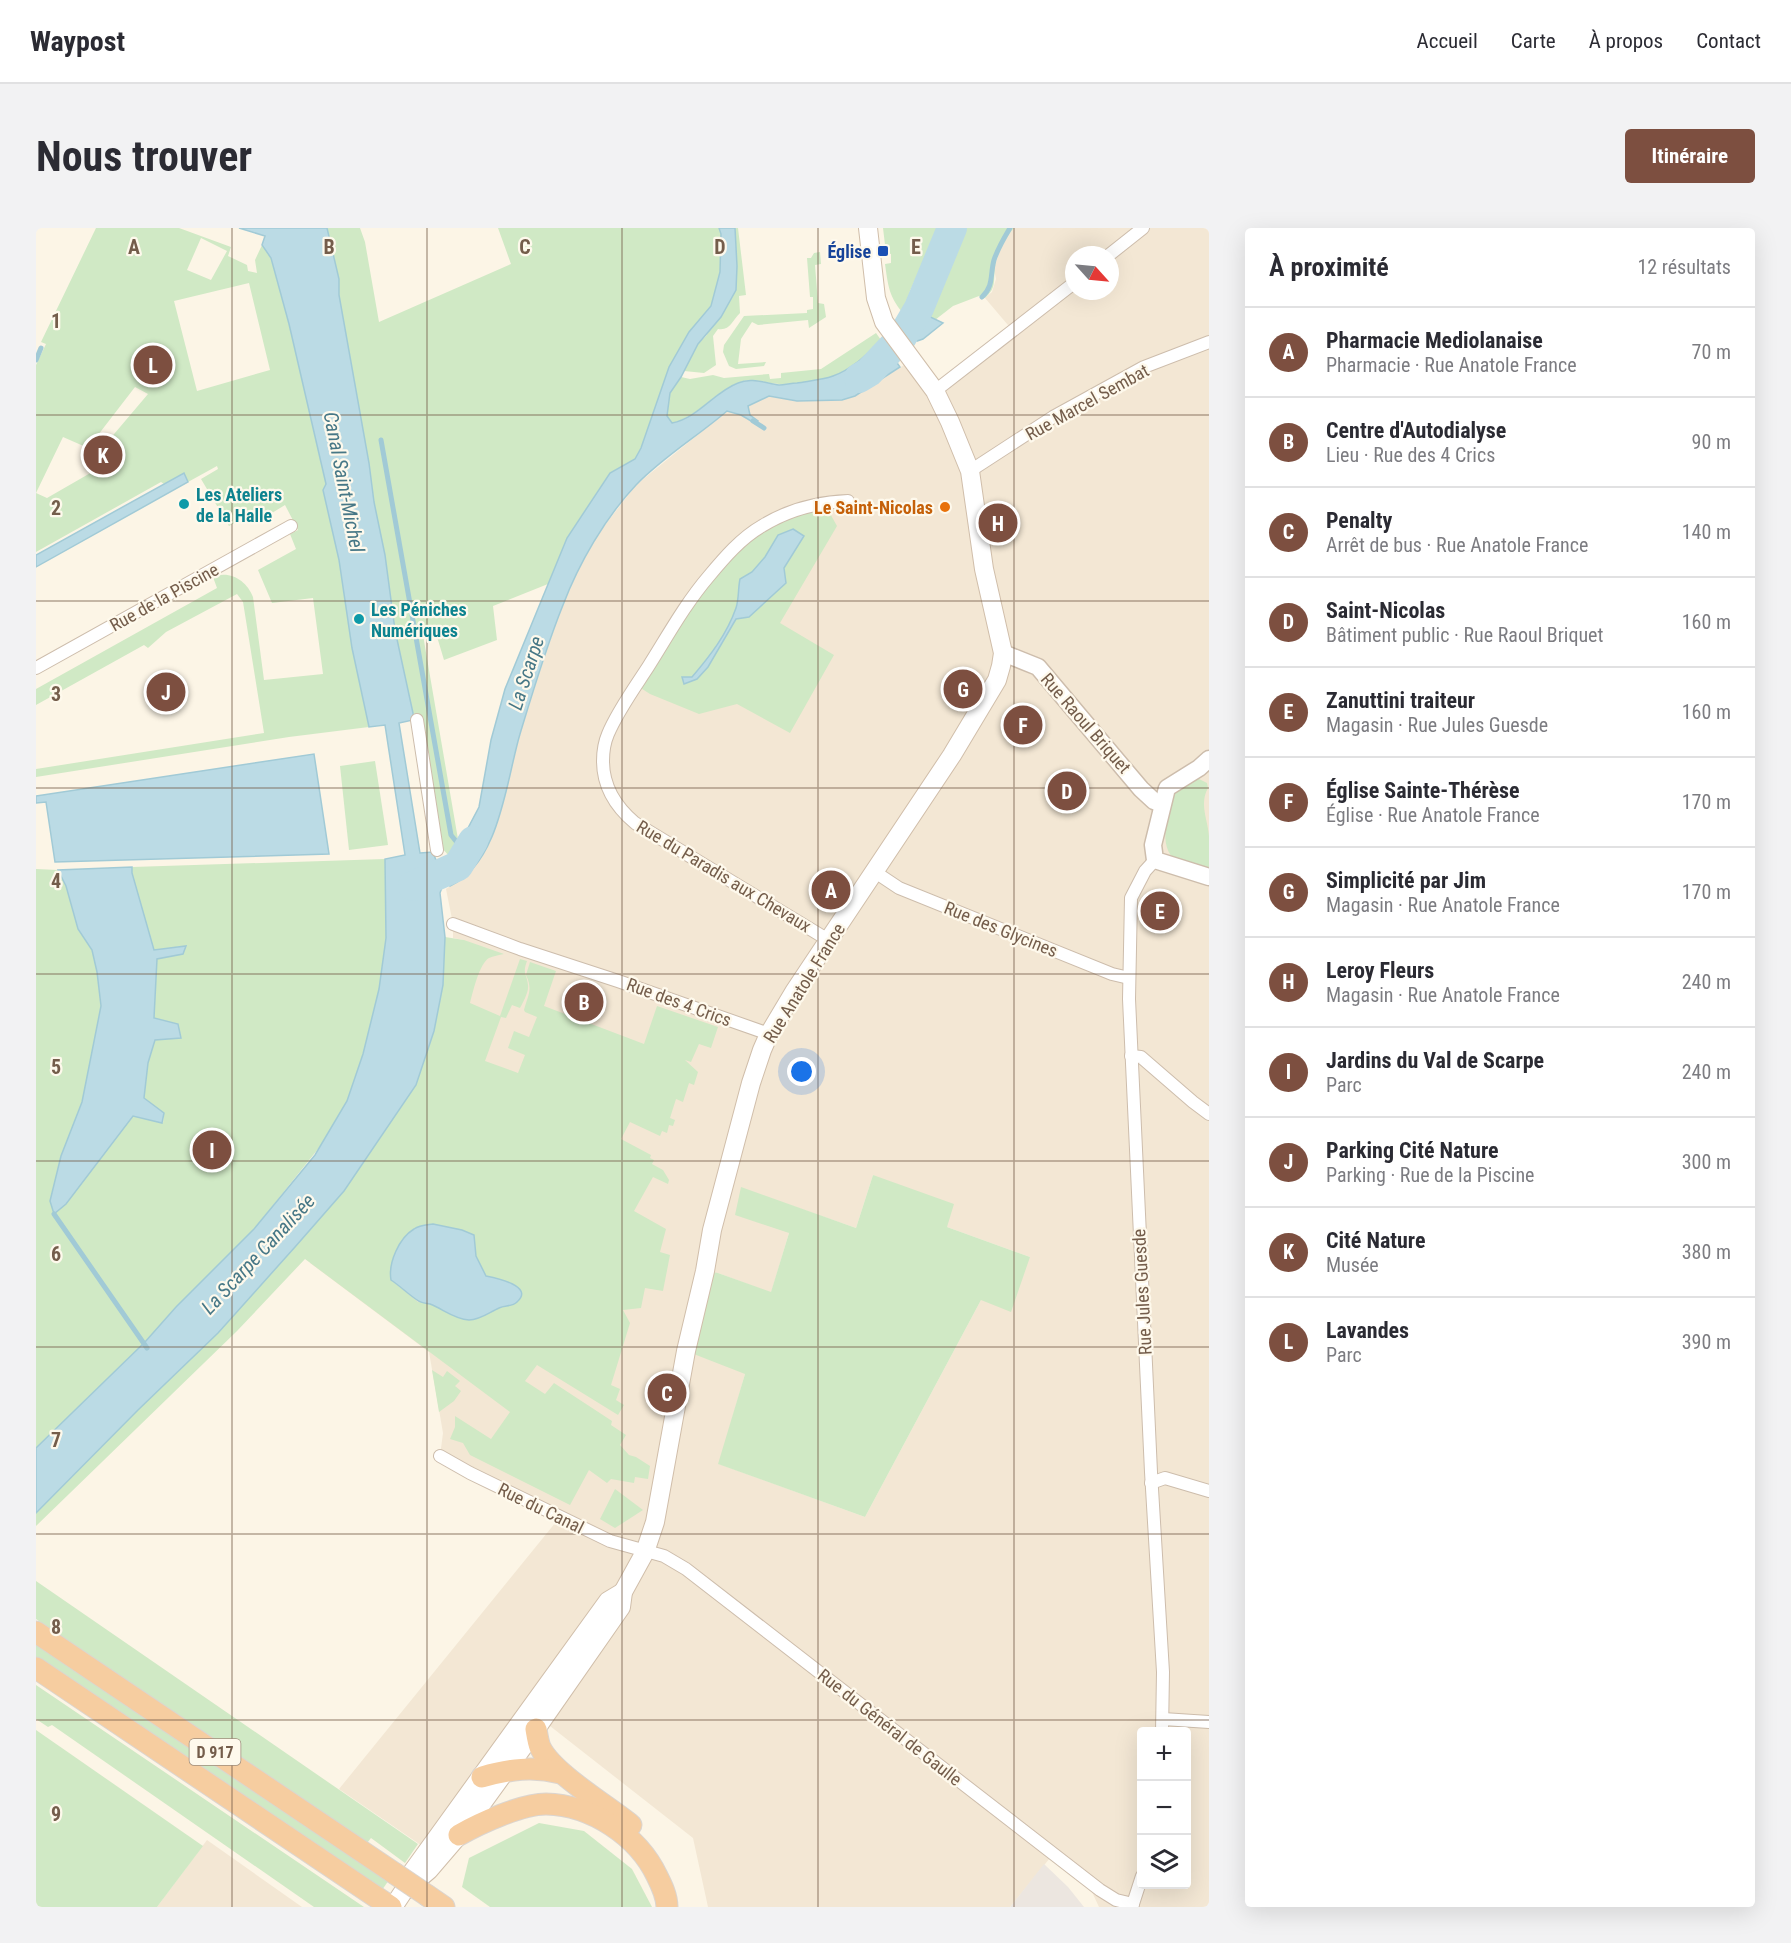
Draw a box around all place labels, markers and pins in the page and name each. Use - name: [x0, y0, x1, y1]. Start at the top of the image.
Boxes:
- place label: Église: [827, 241, 871, 262]
- marker: Église: [876, 244, 890, 258]
- pin: L: [134, 342, 172, 388]
- pin: K: [84, 432, 122, 478]
- place label: Les Ateliers de la Halle: [196, 484, 282, 526]
- marker: Les Ateliers de la Halle: [177, 497, 191, 511]
- place label: Le Saint-Nicolas: [814, 497, 933, 518]
- marker: Le Saint-Nicolas: [938, 500, 952, 514]
- pin: H: [978, 500, 1018, 546]
- place label: Les Péniches Numériques: [371, 599, 467, 641]
- marker: Les Péniches Numériques: [352, 612, 366, 626]
- pin: G: [944, 666, 982, 712]
- pin: J: [146, 670, 186, 714]
- pin: F: [1004, 702, 1042, 748]
- pin: D: [1048, 768, 1086, 814]
- pin: A: [812, 868, 850, 912]
- pin: E: [1140, 888, 1180, 934]
- pin: B: [564, 980, 604, 1024]
- pin: I: [192, 1128, 231, 1172]
- pin: C: [648, 1370, 686, 1416]

